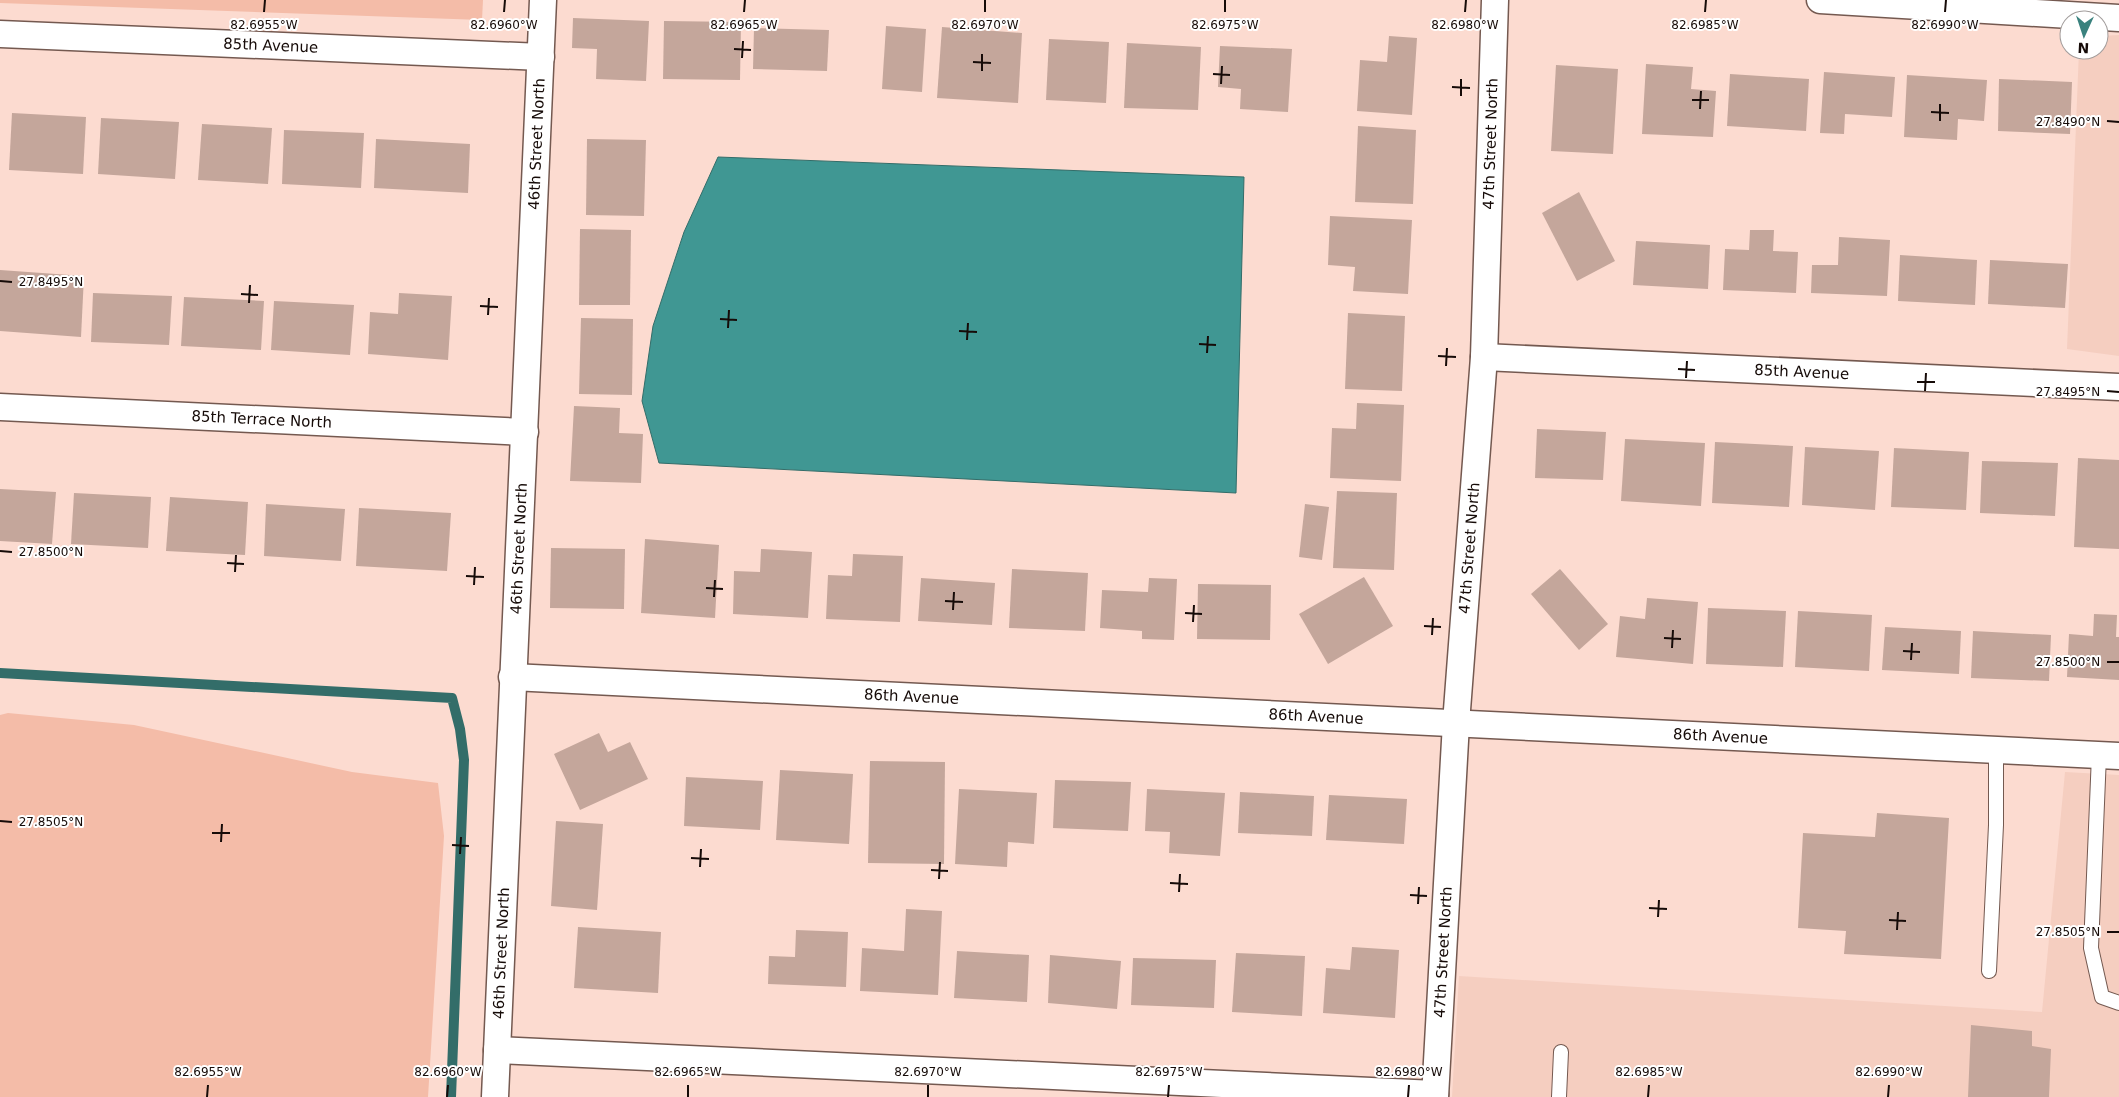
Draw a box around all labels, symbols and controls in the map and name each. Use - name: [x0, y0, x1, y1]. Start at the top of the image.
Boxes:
- north arrow: [2059, 10, 2109, 60]
- text: 82.6955°W: [230, 18, 298, 32]
- text: 82.6960°W: [470, 18, 538, 32]
- text: 82.6965°W: [710, 18, 778, 32]
- text: 82.6970°W: [951, 18, 1019, 32]
- text: 82.6975°W: [1191, 18, 1259, 32]
- text: 82.6980°W: [1431, 18, 1499, 32]
- text: 82.6985°W: [1671, 18, 1739, 32]
- text: 82.6990°W: [1911, 18, 1979, 32]
- street label: 85th Avenue: [223, 35, 319, 57]
- text: N: [2077, 40, 2090, 56]
- street label: 46th Street North: [525, 78, 549, 210]
- street label: 47th Street North: [1480, 78, 1502, 210]
- text: 27.8490°N: [2036, 115, 2100, 129]
- text: 27.8495°N: [19, 275, 83, 289]
- street label: 85th Avenue: [1754, 361, 1850, 383]
- text: 27.8495°N: [2036, 385, 2100, 399]
- street label: 85th Terrace North: [191, 407, 332, 432]
- street label: 46th Street North: [507, 482, 531, 615]
- street label: 47th Street North: [1455, 482, 1483, 614]
- text: 27.8500°N: [19, 545, 83, 559]
- text: 27.8500°N: [2036, 655, 2100, 669]
- street label: 86th Avenue: [864, 685, 959, 708]
- street label: 86th Avenue: [1268, 705, 1364, 728]
- street label: 86th Avenue: [1673, 725, 1768, 748]
- text: 27.8505°N: [19, 815, 83, 829]
- street label: 47th Street North: [1430, 886, 1456, 1018]
- street label: 46th Street North: [489, 887, 513, 1019]
- text: 27.8505°N: [2036, 925, 2100, 939]
- text: 82.6955°W: [174, 1065, 242, 1079]
- text: 82.6960°W: [414, 1065, 482, 1079]
- text: 82.6965°W: [654, 1065, 722, 1079]
- text: 82.6970°W: [894, 1065, 962, 1079]
- text: 82.6975°W: [1135, 1065, 1203, 1079]
- text: 82.6980°W: [1375, 1065, 1443, 1079]
- text: 82.6985°W: [1615, 1065, 1683, 1079]
- text: 82.6990°W: [1855, 1065, 1923, 1079]

